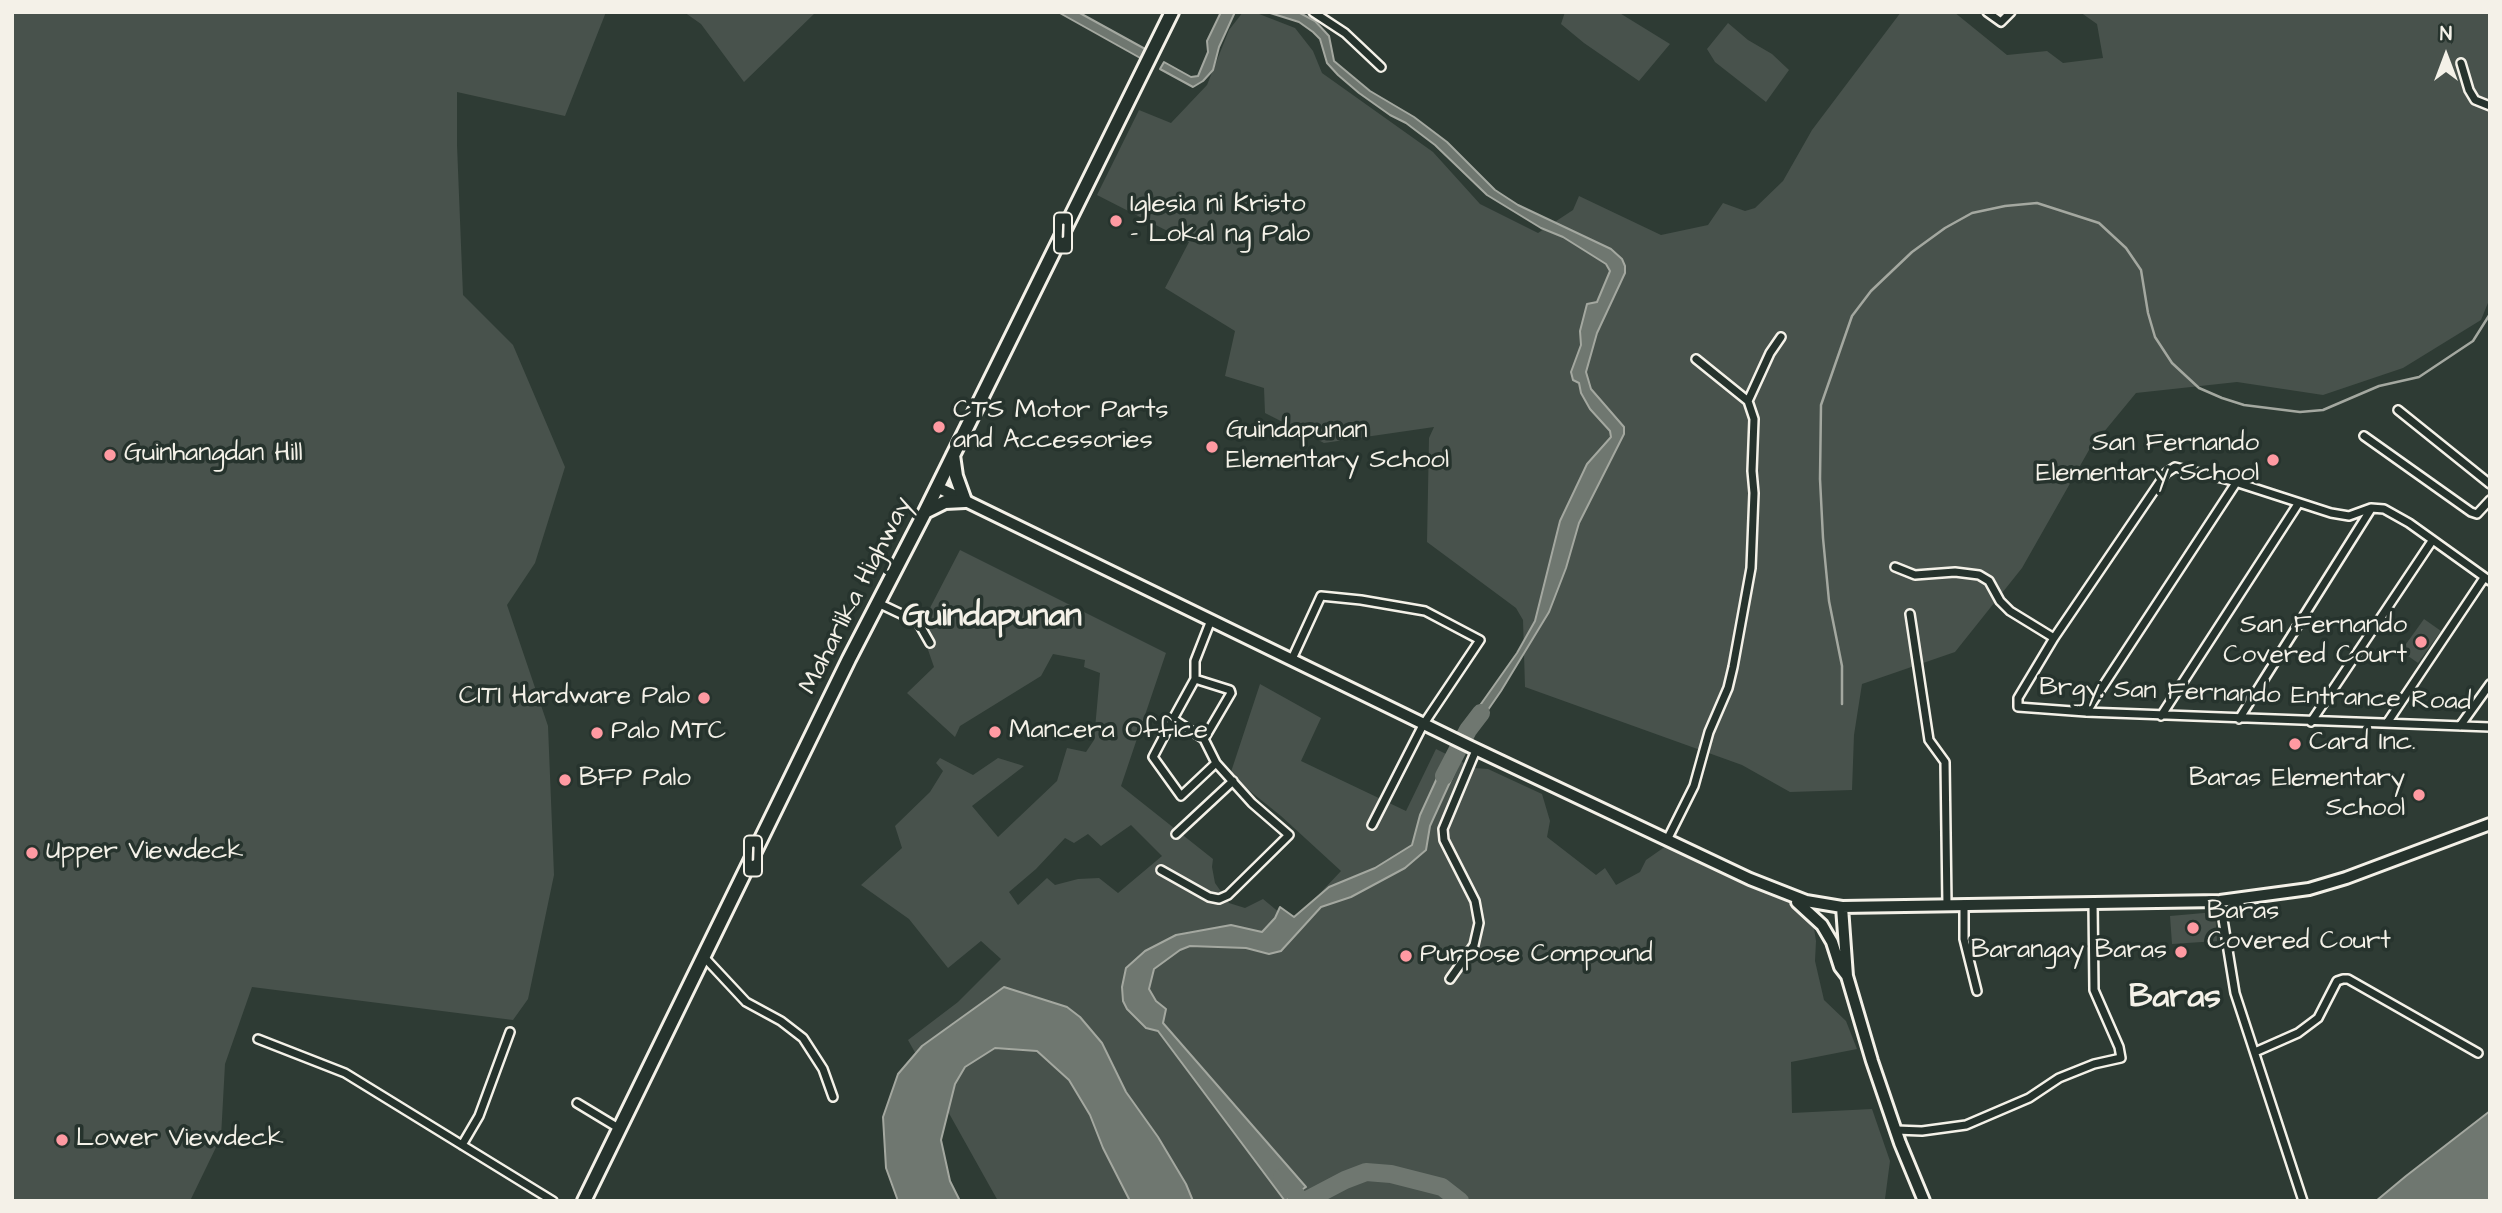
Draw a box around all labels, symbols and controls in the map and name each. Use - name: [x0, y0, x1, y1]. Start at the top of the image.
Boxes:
- north arrow: [2411, 21, 2481, 91]
- text: N: [2440, 21, 2452, 48]
- place label: Iglesia ni Kristo - Lokal ng Palo: [1130, 190, 1310, 252]
- road number: 1: [1054, 212, 1072, 254]
- marker: Iglesia ni Kristo - Lokal ng Palo: [1108, 213, 1124, 229]
- place label: CTS Motor Parts and Accessories: [953, 396, 1168, 458]
- place label: Guindapunan Elementary School: [1226, 416, 1449, 478]
- marker: CTS Motor Parts and Accessories: [931, 419, 947, 435]
- place label: San Fernando Elementary School: [2036, 429, 2259, 490]
- place label: Guinhangdan Hill: [124, 439, 302, 471]
- marker: Guindapunan Elementary School: [1204, 439, 1220, 455]
- marker: Guinhangdan Hill: [102, 447, 118, 463]
- marker: San Fernando Elementary School: [2265, 452, 2281, 468]
- street label: Maharlika Highway: [794, 492, 920, 700]
- district label: Guindapunan: [902, 598, 1082, 638]
- place label: San Fernando Covered Court: [2223, 611, 2407, 672]
- marker: San Fernando Covered Court: [2413, 634, 2429, 650]
- street label: Brgy. San Fernando Entrance Road: [2039, 673, 2471, 719]
- place label: CITI Hardware Palo: [459, 682, 690, 714]
- marker: CITI Hardware Palo: [696, 690, 712, 706]
- place label: Mancera Office: [1009, 716, 1208, 748]
- place label: Palo MTC: [611, 717, 726, 749]
- marker: Mancera Office: [987, 724, 1003, 740]
- marker: Palo MTC: [589, 725, 605, 741]
- place label: Card Inc.: [2309, 728, 2416, 760]
- marker: Card Inc.: [2287, 736, 2303, 752]
- place label: BFP Palo: [579, 764, 691, 796]
- place label: Baras Elementary School: [2189, 764, 2405, 826]
- marker: BFP Palo: [557, 772, 573, 788]
- marker: Baras Elementary School: [2411, 787, 2427, 803]
- road number: 1: [744, 836, 762, 876]
- place label: Upper Viewdeck: [46, 837, 244, 869]
- marker: Upper Viewdeck: [24, 845, 40, 861]
- place label: Baras Covered Court: [2207, 897, 2391, 958]
- marker: Baras Covered Court: [2185, 920, 2201, 936]
- place label: Barangay Baras: [1971, 936, 2167, 968]
- place label: Purpose Compound: [1420, 940, 1653, 972]
- marker: Barangay Baras: [2173, 944, 2189, 960]
- marker: Purpose Compound: [1398, 948, 1414, 964]
- district label: Baras: [2129, 979, 2221, 1019]
- place label: Lower Viewdeck: [76, 1124, 284, 1156]
- marker: Lower Viewdeck: [54, 1132, 70, 1148]

